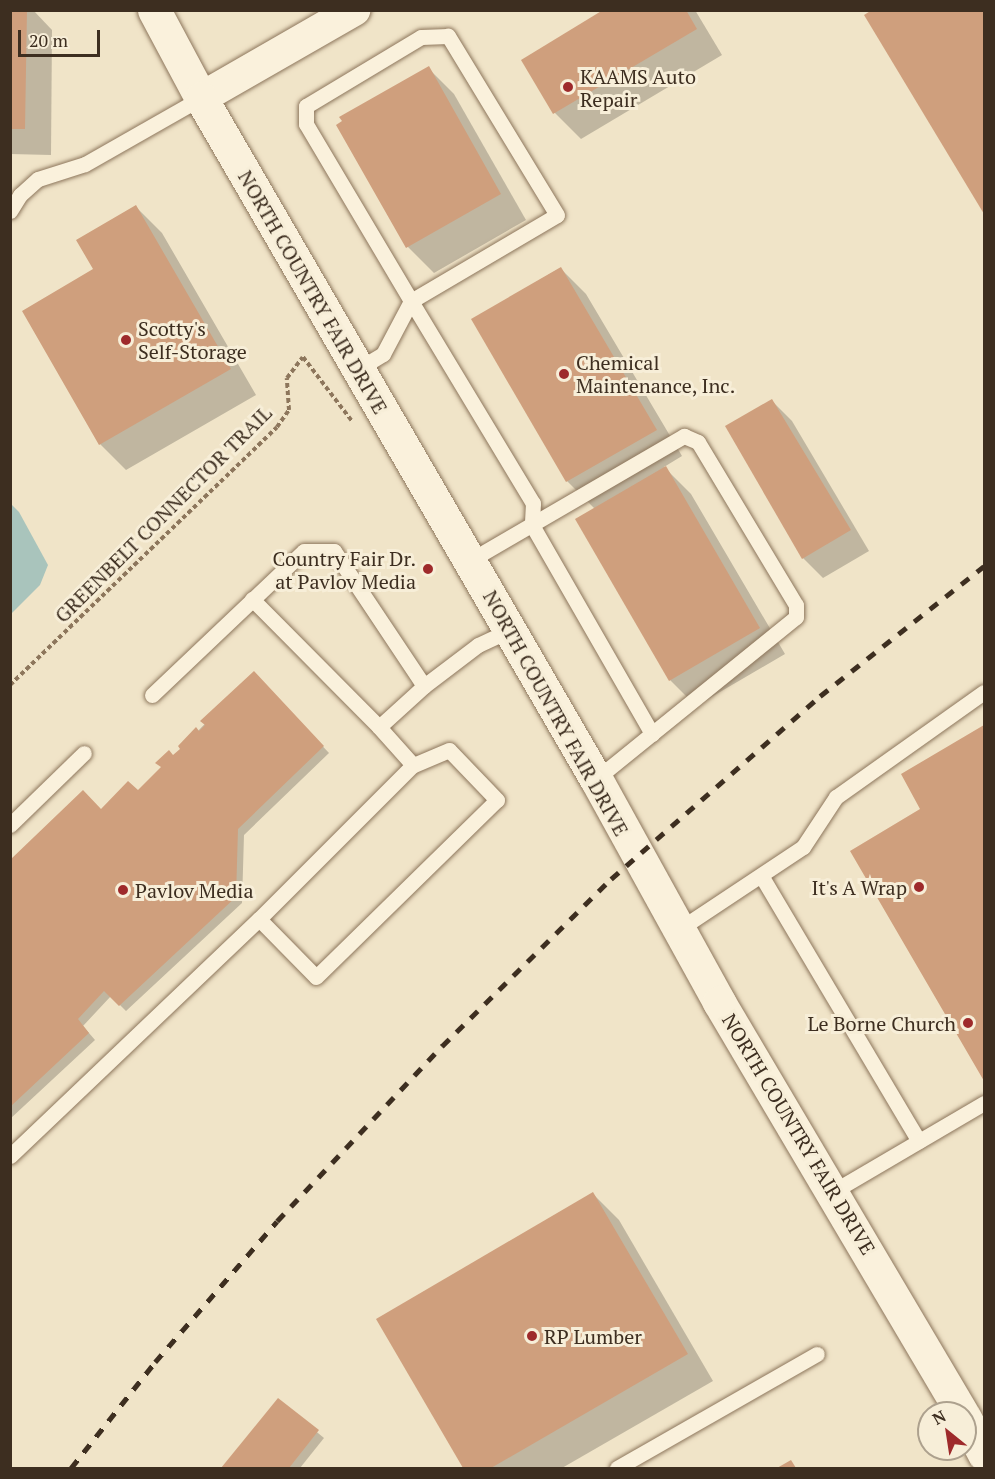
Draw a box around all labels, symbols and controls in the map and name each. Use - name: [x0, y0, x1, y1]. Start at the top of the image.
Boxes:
- scale bar: [21, 18, 104, 56]
- text: 20 m: [29, 28, 68, 52]
- place label: KAAMS Auto Repair: [580, 64, 696, 111]
- marker: KAAMS Auto Repair: [561, 80, 575, 94]
- street label: NORTH COUNTRY FAIR DRIVE: [233, 166, 393, 418]
- place label: Scotty's Self-Storage: [138, 316, 247, 363]
- marker: Scotty's Self-Storage: [119, 333, 133, 347]
- place label: Chemical Maintenance, Inc.: [576, 350, 736, 397]
- marker: Chemical Maintenance, Inc.: [557, 367, 571, 381]
- street label: GREENBELT CONNECTOR TRAIL: [50, 401, 276, 627]
- place label: Country Fair Dr. at Pavlov Media: [273, 546, 416, 593]
- marker: Country Fair Dr. at Pavlov Media: [421, 562, 435, 576]
- street label: NORTH COUNTRY FAIR DRIVE: [478, 586, 634, 840]
- place label: It's A Wrap: [811, 875, 907, 899]
- place label: Pavlov Media: [135, 878, 253, 902]
- marker: It's A Wrap: [912, 880, 926, 894]
- marker: Pavlov Media: [116, 883, 130, 897]
- street label: NORTH COUNTRY FAIR DRIVE: [717, 1009, 881, 1259]
- place label: Le Borne Church: [807, 1011, 956, 1035]
- marker: Le Borne Church: [961, 1016, 975, 1030]
- place label: RP Lumber: [544, 1324, 642, 1348]
- marker: RP Lumber: [525, 1329, 539, 1343]
- north arrow: [917, 1401, 977, 1461]
- text: N: [928, 1405, 950, 1430]

